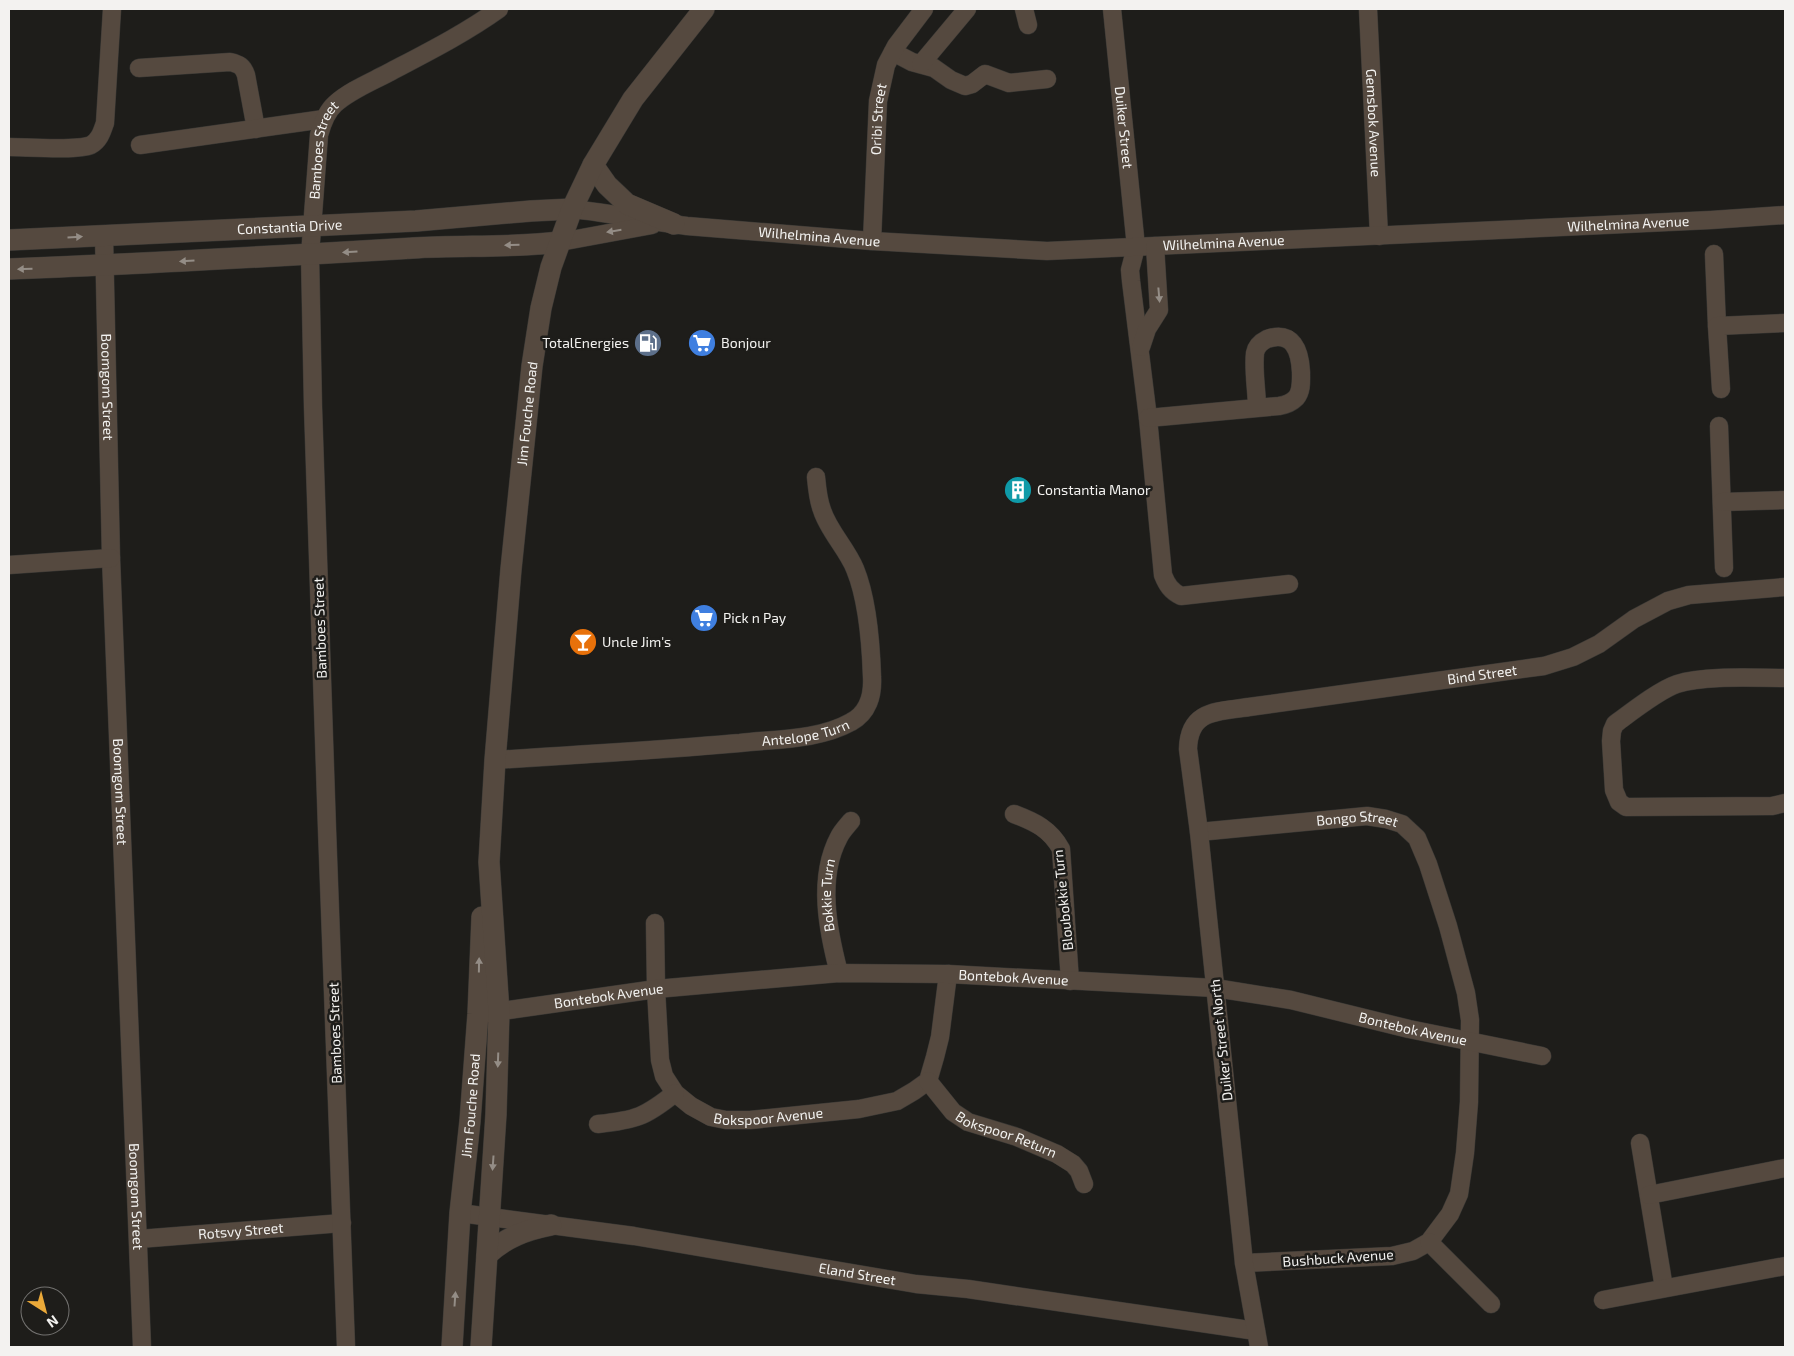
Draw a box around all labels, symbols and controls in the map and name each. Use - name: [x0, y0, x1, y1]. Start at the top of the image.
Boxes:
- street label: Gemsbok Avenue: [1363, 68, 1385, 177]
- street label: Oribi Street: [867, 82, 890, 155]
- street label: Duiker Street: [1112, 85, 1137, 169]
- street label: Bamboes Street: [305, 97, 341, 200]
- street label: Wilhelmina Avenue: [1567, 212, 1690, 235]
- street label: Constantia Drive: [237, 215, 343, 237]
- street label: Wilhelmina Avenue: [758, 223, 881, 249]
- one-way arrow: [606, 227, 622, 235]
- street label: Wilhelmina Avenue: [1162, 231, 1285, 254]
- one-way arrow: [67, 233, 83, 241]
- one-way arrow: [504, 241, 520, 249]
- one-way arrow: [341, 248, 357, 256]
- one-way arrow: [179, 258, 195, 266]
- one-way arrow: [17, 265, 33, 273]
- one-way arrow: [1155, 287, 1163, 303]
- fuel station icon: TotalEnergies: [633, 328, 663, 358]
- supermarket icon: Bonjour: [687, 328, 717, 358]
- street label: Boomgom Street: [98, 333, 117, 441]
- place label: TotalEnergies: [542, 334, 629, 351]
- place label: Bonjour: [721, 334, 771, 351]
- street label: Jim Fouche Road: [513, 360, 541, 466]
- building icon: Constantia Manor: [1003, 475, 1033, 505]
- place label: Constantia Manor: [1037, 481, 1151, 498]
- street label: Bamboes Street: [309, 577, 330, 679]
- supermarket icon: Pick n Pay: [689, 603, 719, 633]
- place label: Pick n Pay: [723, 609, 787, 626]
- bar icon: Uncle Jim's: [568, 627, 598, 657]
- place label: Uncle Jim's: [602, 633, 671, 650]
- street label: Bind Street: [1446, 661, 1518, 687]
- street label: Antelope Turn: [761, 715, 852, 749]
- street label: Boomgom Street: [110, 738, 131, 845]
- street label: Bongo Street: [1315, 807, 1400, 830]
- street label: Bloubokkie Turn: [1049, 849, 1076, 951]
- street label: Bokkie Turn: [817, 857, 838, 933]
- one-way arrow: [475, 957, 483, 973]
- street label: Bontebok Avenue: [958, 966, 1069, 988]
- street label: Duiker Street North: [1206, 978, 1235, 1102]
- street label: Bontebok Avenue: [553, 979, 664, 1011]
- street label: Bamboes Street: [324, 982, 345, 1084]
- street label: Bontebok Avenue: [1357, 1008, 1469, 1049]
- street label: Jim Fouche Road: [457, 1053, 483, 1159]
- one-way arrow: [493, 1053, 501, 1069]
- street label: Bokspoor Avenue: [712, 1104, 824, 1128]
- street label: Bokspoor Return: [953, 1107, 1059, 1161]
- street label: Boomgom Street: [126, 1143, 147, 1250]
- one-way arrow: [488, 1155, 496, 1171]
- street label: Rotsvy Street: [197, 1219, 284, 1242]
- street label: Bushbuck Avenue: [1282, 1245, 1394, 1270]
- street label: Eland Street: [818, 1259, 897, 1288]
- north arrow: [20, 1286, 70, 1336]
- one-way arrow: [451, 1290, 459, 1306]
- text: N: [44, 1312, 62, 1332]

